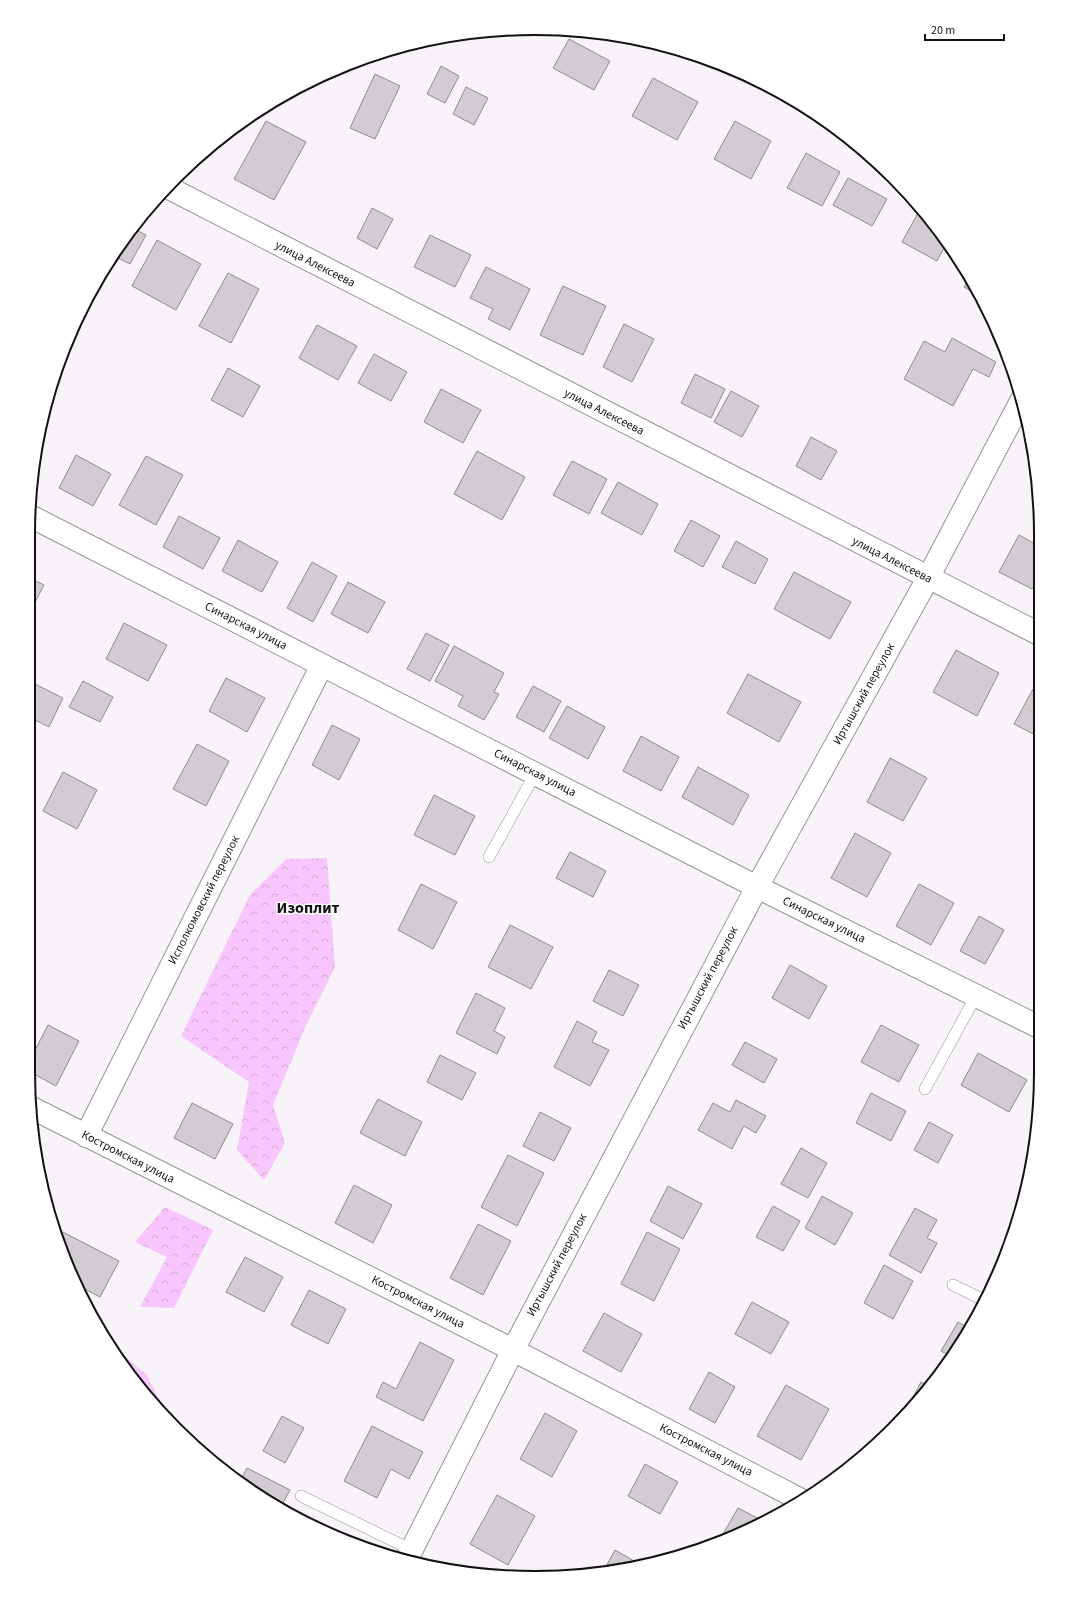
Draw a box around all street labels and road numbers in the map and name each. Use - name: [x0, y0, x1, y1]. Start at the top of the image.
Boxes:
- street label: улица Алексеева: [272, 236, 358, 292]
- street label: улица Алексеева: [561, 384, 647, 440]
- street label: улица Алексеева: [849, 532, 935, 588]
- street label: Синарская улица: [202, 598, 290, 654]
- street label: Иртышский переулок: [829, 640, 899, 748]
- street label: Синарская улица: [491, 745, 579, 801]
- street label: Исполкомовский переулок: [164, 833, 244, 967]
- street label: Синарская улица: [780, 893, 868, 947]
- street label: Иртышский переулок: [674, 924, 742, 1032]
- street label: Костромская улица: [79, 1126, 177, 1188]
- street label: Иртышский переулок: [523, 1211, 591, 1319]
- street label: Костромская улица: [369, 1271, 467, 1333]
- street label: Костромская улица: [657, 1419, 755, 1481]

